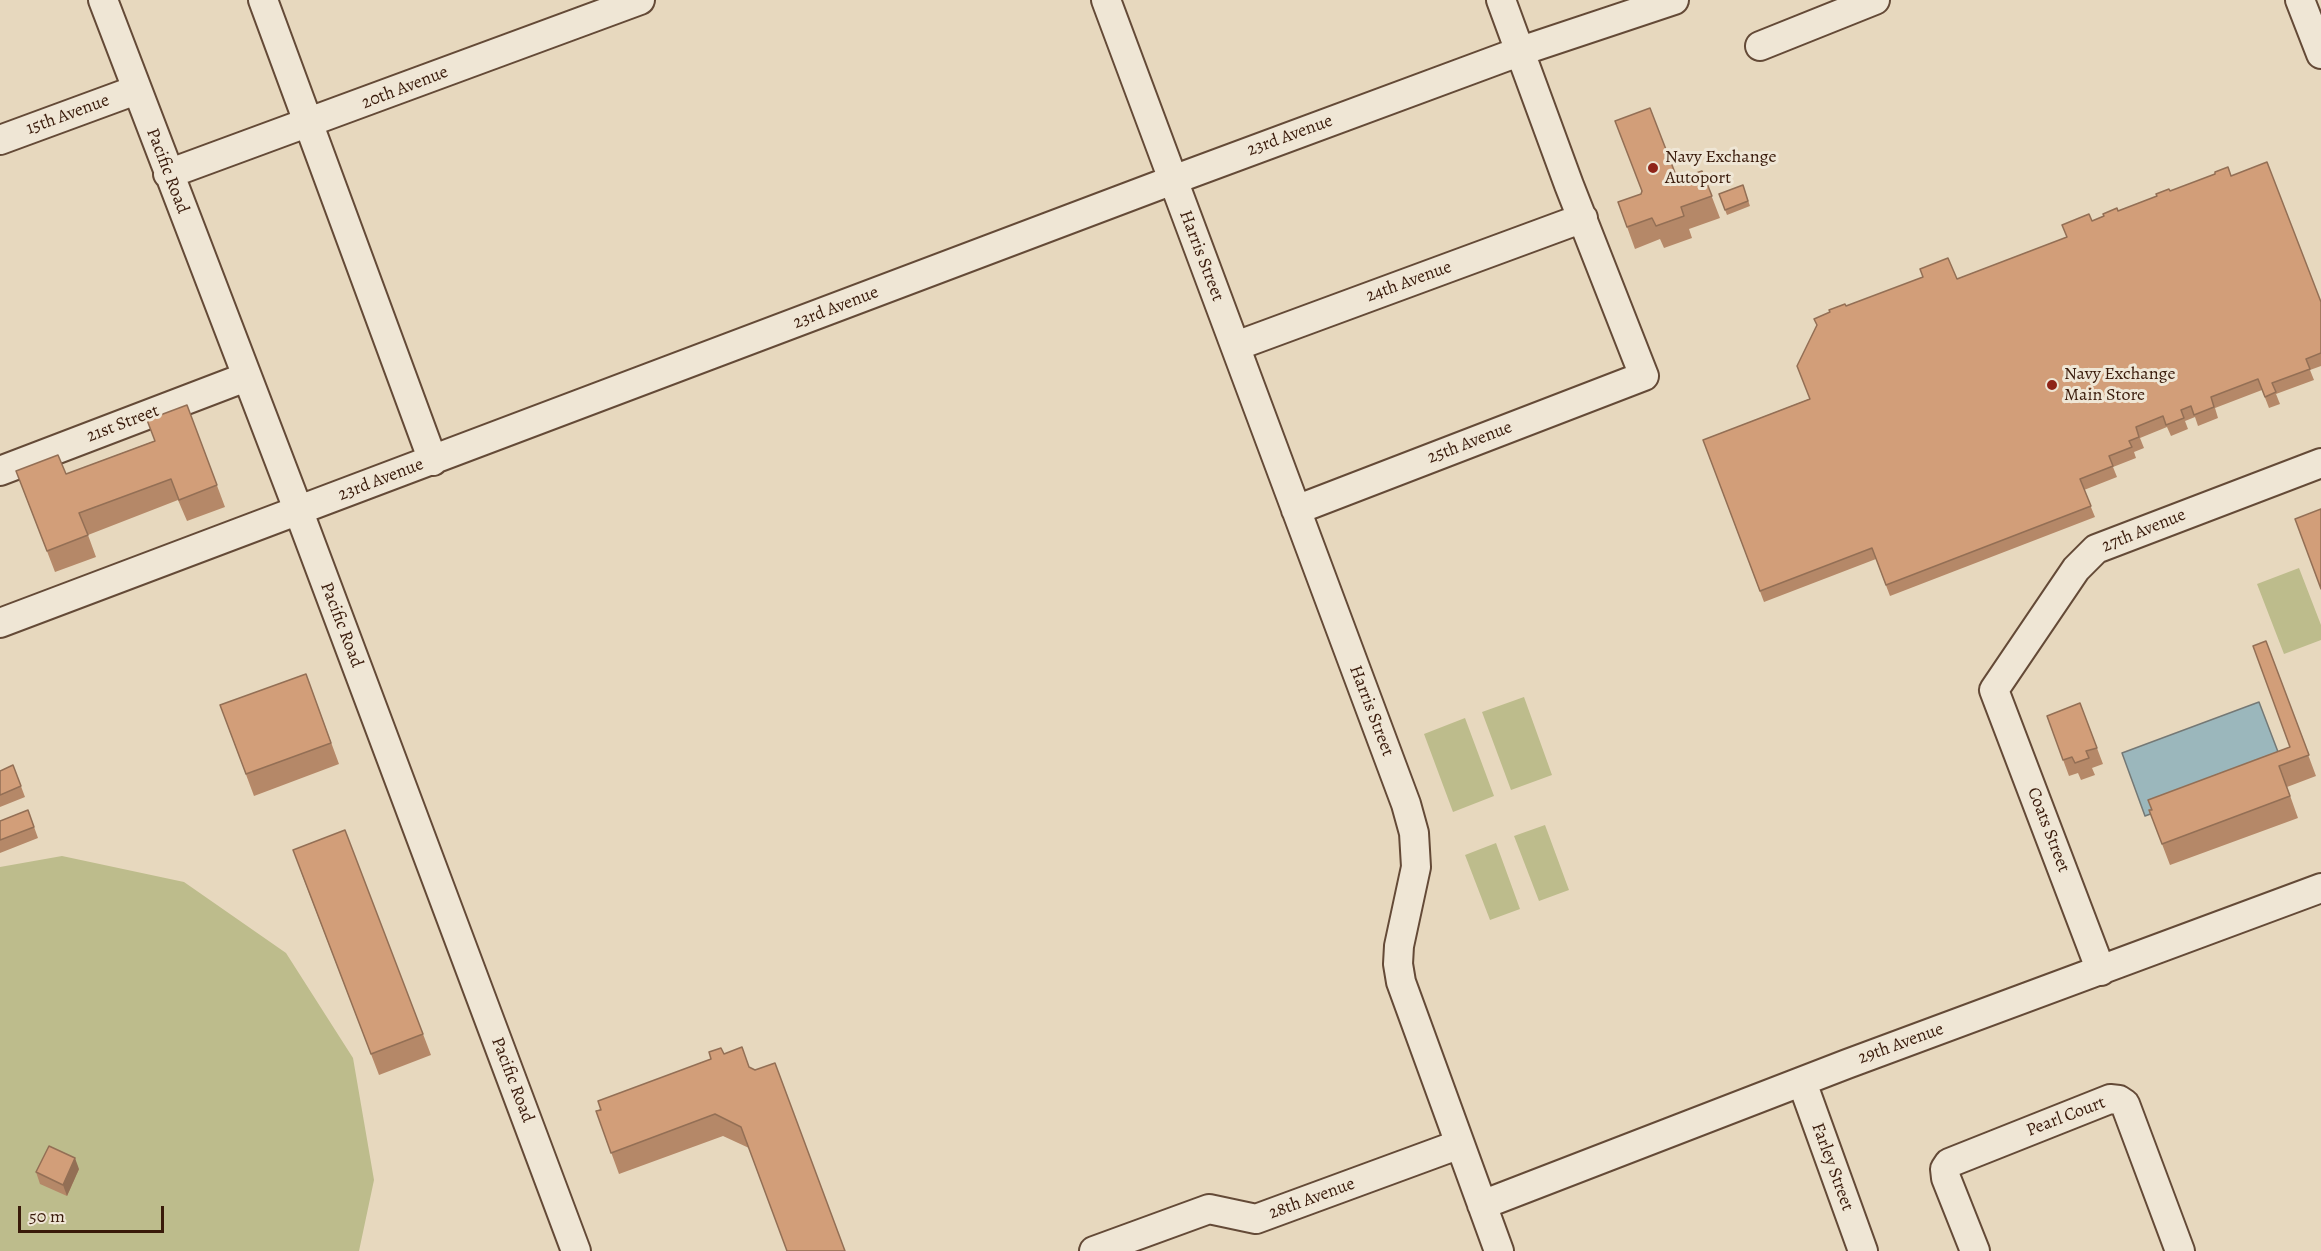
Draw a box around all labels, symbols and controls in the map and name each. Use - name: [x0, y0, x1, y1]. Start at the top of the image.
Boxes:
- street label: 20th Avenue: [359, 62, 451, 114]
- street label: 15th Avenue: [24, 90, 112, 140]
- street label: 23rd Avenue: [1244, 111, 1336, 161]
- street label: Pacific Road: [141, 125, 193, 217]
- place label: Navy Exchange Autoport: [1665, 147, 1777, 190]
- marker: Navy Exchange Autoport: [1646, 161, 1660, 175]
- street label: Harris Street: [1174, 208, 1228, 304]
- street label: 24th Avenue: [1363, 257, 1455, 307]
- street label: 23rd Avenue: [790, 282, 882, 334]
- place label: Navy Exchange Main Store: [2064, 364, 2176, 406]
- marker: Navy Exchange Main Store: [2045, 378, 2059, 392]
- street label: 21st Street: [84, 400, 162, 448]
- street label: 25th Avenue: [1425, 417, 1515, 469]
- street label: 23rd Avenue: [335, 454, 427, 506]
- street label: 27th Avenue: [2099, 504, 2189, 558]
- street label: Pacific Road: [315, 579, 367, 671]
- street label: Harris Street: [1344, 663, 1398, 759]
- street label: Coats Street: [2022, 784, 2074, 876]
- street label: 29th Avenue: [1855, 1019, 1947, 1069]
- street label: Pacific Road: [486, 1034, 538, 1126]
- street label: Pearl Court: [2023, 1092, 2109, 1142]
- street label: Farley Street: [1806, 1120, 1858, 1214]
- street label: 28th Avenue: [1266, 1173, 1358, 1225]
- scale bar: [21, 1194, 166, 1232]
- text: 50 m: [29, 1204, 65, 1228]

